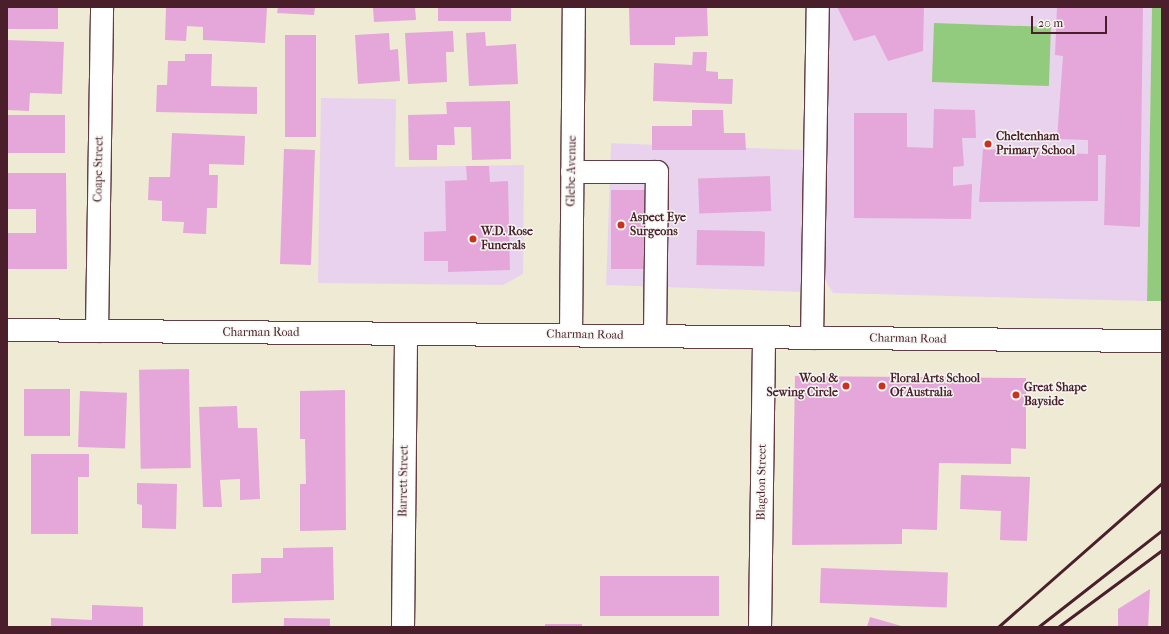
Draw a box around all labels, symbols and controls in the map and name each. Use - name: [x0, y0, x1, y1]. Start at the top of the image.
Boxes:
- scale bar: [1033, 8, 1109, 34]
- text: 20 m: [1038, 16, 1063, 30]
- place label: Cheltenham Primary School: [996, 130, 1075, 158]
- street label: Glebe Avenue: [564, 135, 580, 207]
- street label: Coape Street: [91, 136, 107, 202]
- marker: Cheltenham Primary School: [983, 139, 993, 149]
- place label: Aspect Eye Surgeons: [630, 211, 686, 239]
- marker: Aspect Eye Surgeons: [615, 219, 627, 231]
- place label: W.D. Rose Funerals: [481, 225, 533, 253]
- marker: W.D. Rose Funerals: [468, 234, 478, 244]
- street label: Charman Road: [222, 326, 300, 340]
- street label: Charman Road: [546, 327, 624, 343]
- street label: Charman Road: [869, 331, 947, 347]
- place label: Wool & Sewing Circle: [767, 372, 838, 400]
- place label: Floral Arts School Of Australia: [890, 372, 980, 400]
- marker: Wool & Sewing Circle: [841, 381, 851, 391]
- marker: Floral Arts School Of Australia: [877, 381, 887, 391]
- place label: Great Shape Bayside: [1024, 381, 1087, 409]
- marker: Great Shape Bayside: [1011, 390, 1021, 400]
- street label: Blagdon Street: [754, 444, 770, 520]
- street label: Barrett Street: [396, 445, 412, 517]

